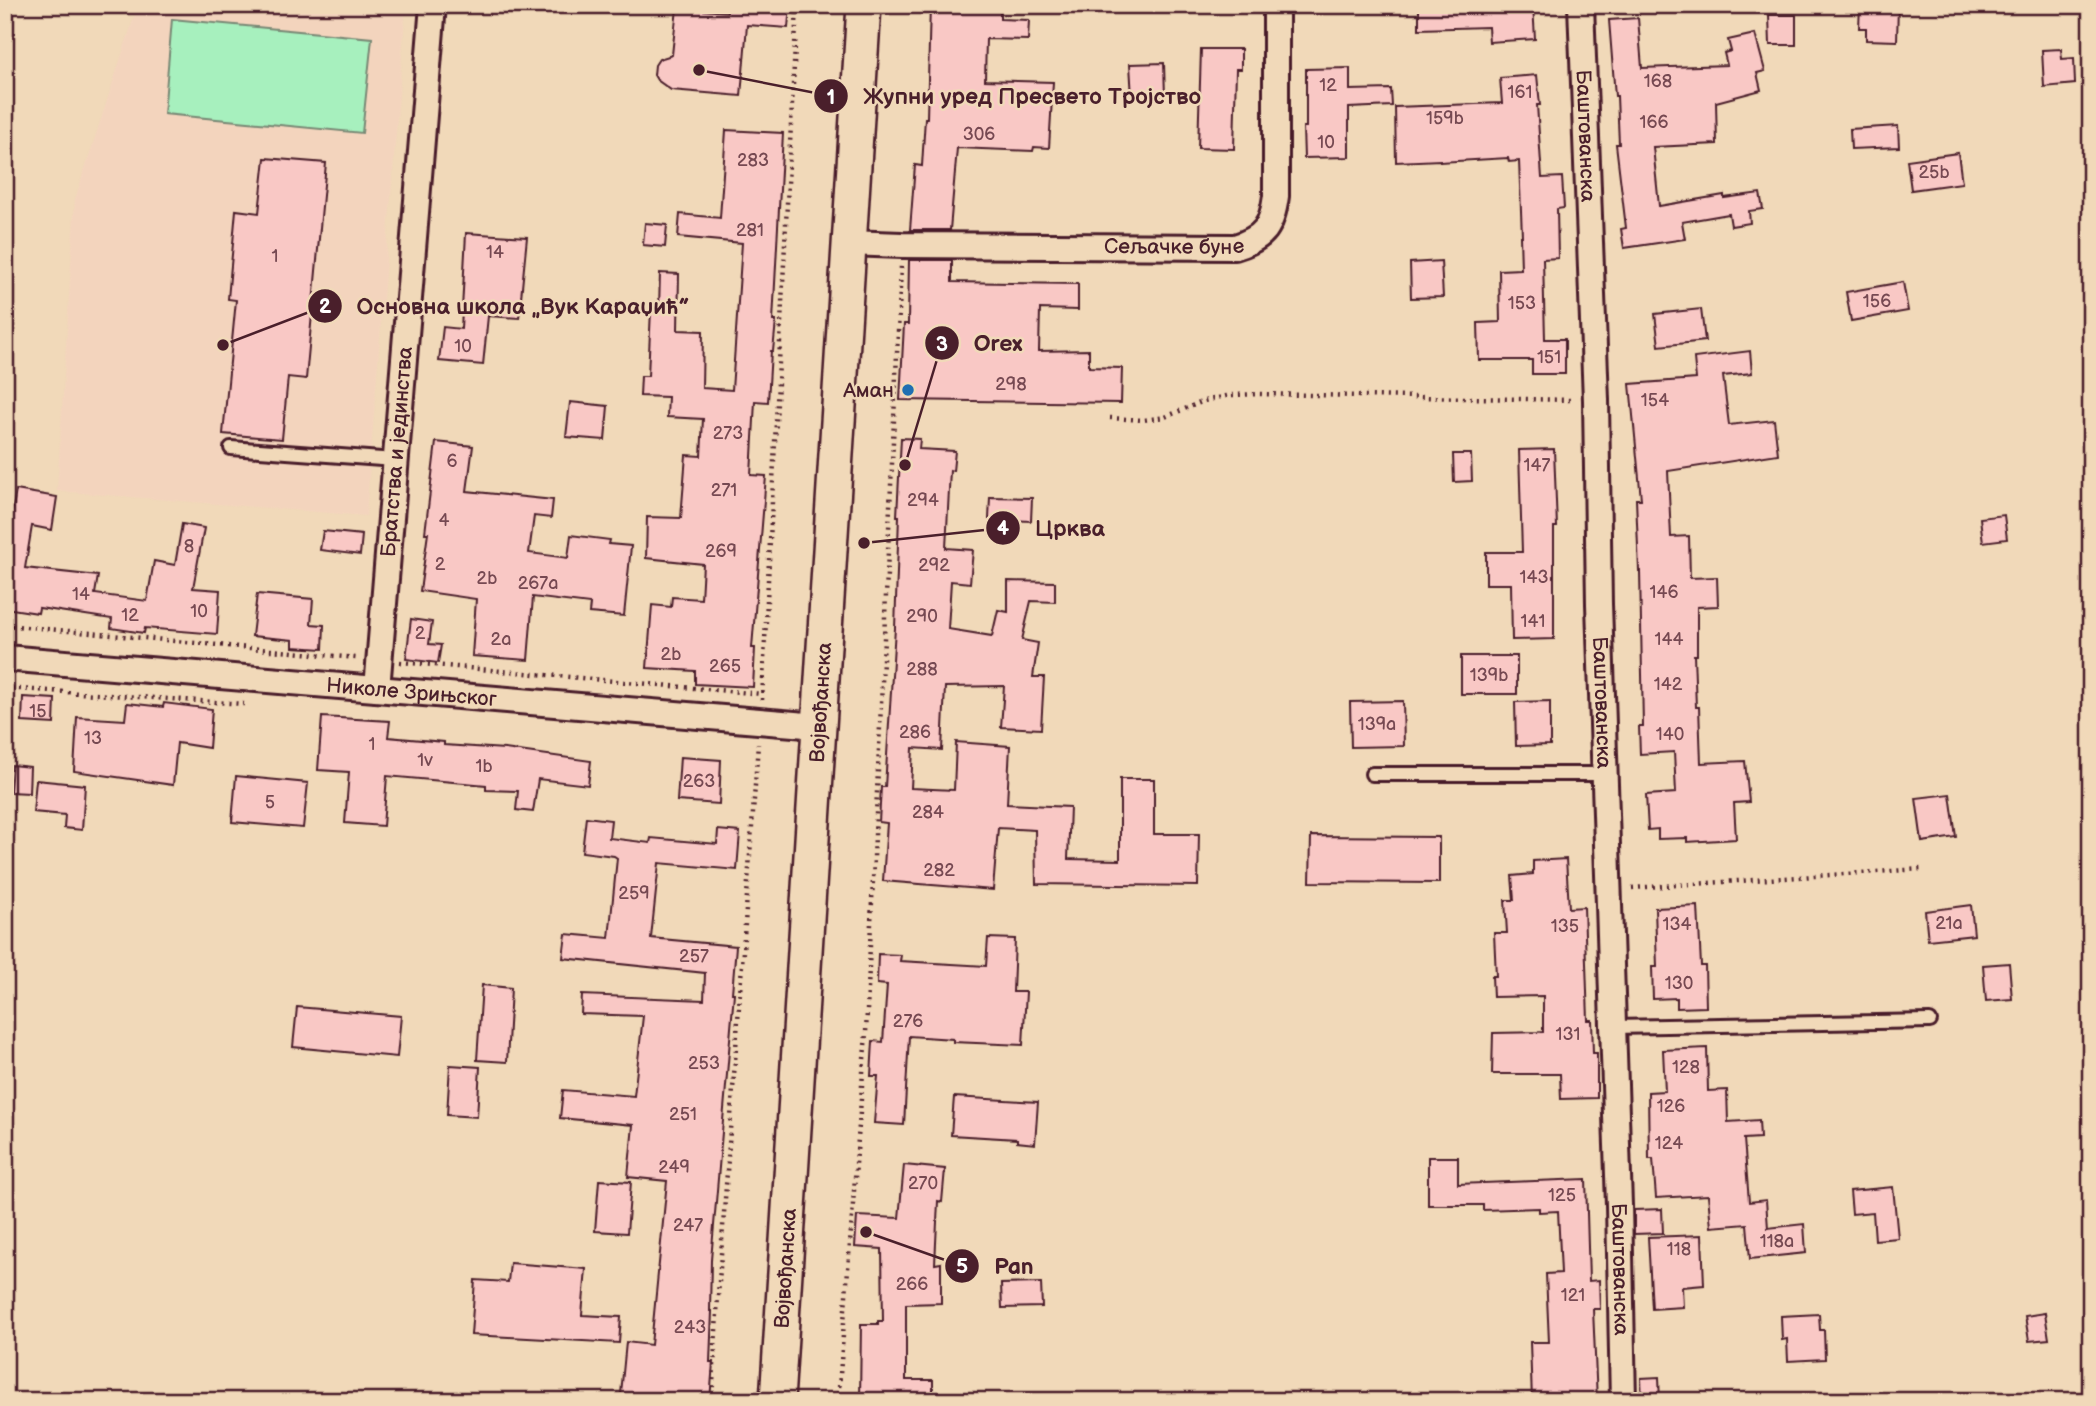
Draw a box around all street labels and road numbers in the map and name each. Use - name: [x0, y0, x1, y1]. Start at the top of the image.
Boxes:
- street label: Баштованска: [1570, 69, 1600, 203]
- street label: Сељачке буне: [1104, 233, 1248, 260]
- street label: Братства и јединства: [376, 345, 418, 558]
- street label: Баштованска: [1587, 636, 1616, 770]
- street label: Војвођанска: [805, 641, 837, 763]
- street label: Николе Зрињског: [325, 673, 498, 712]
- street label: Баштованска: [1606, 1203, 1634, 1336]
- street label: Војвођанска: [770, 1207, 802, 1329]

